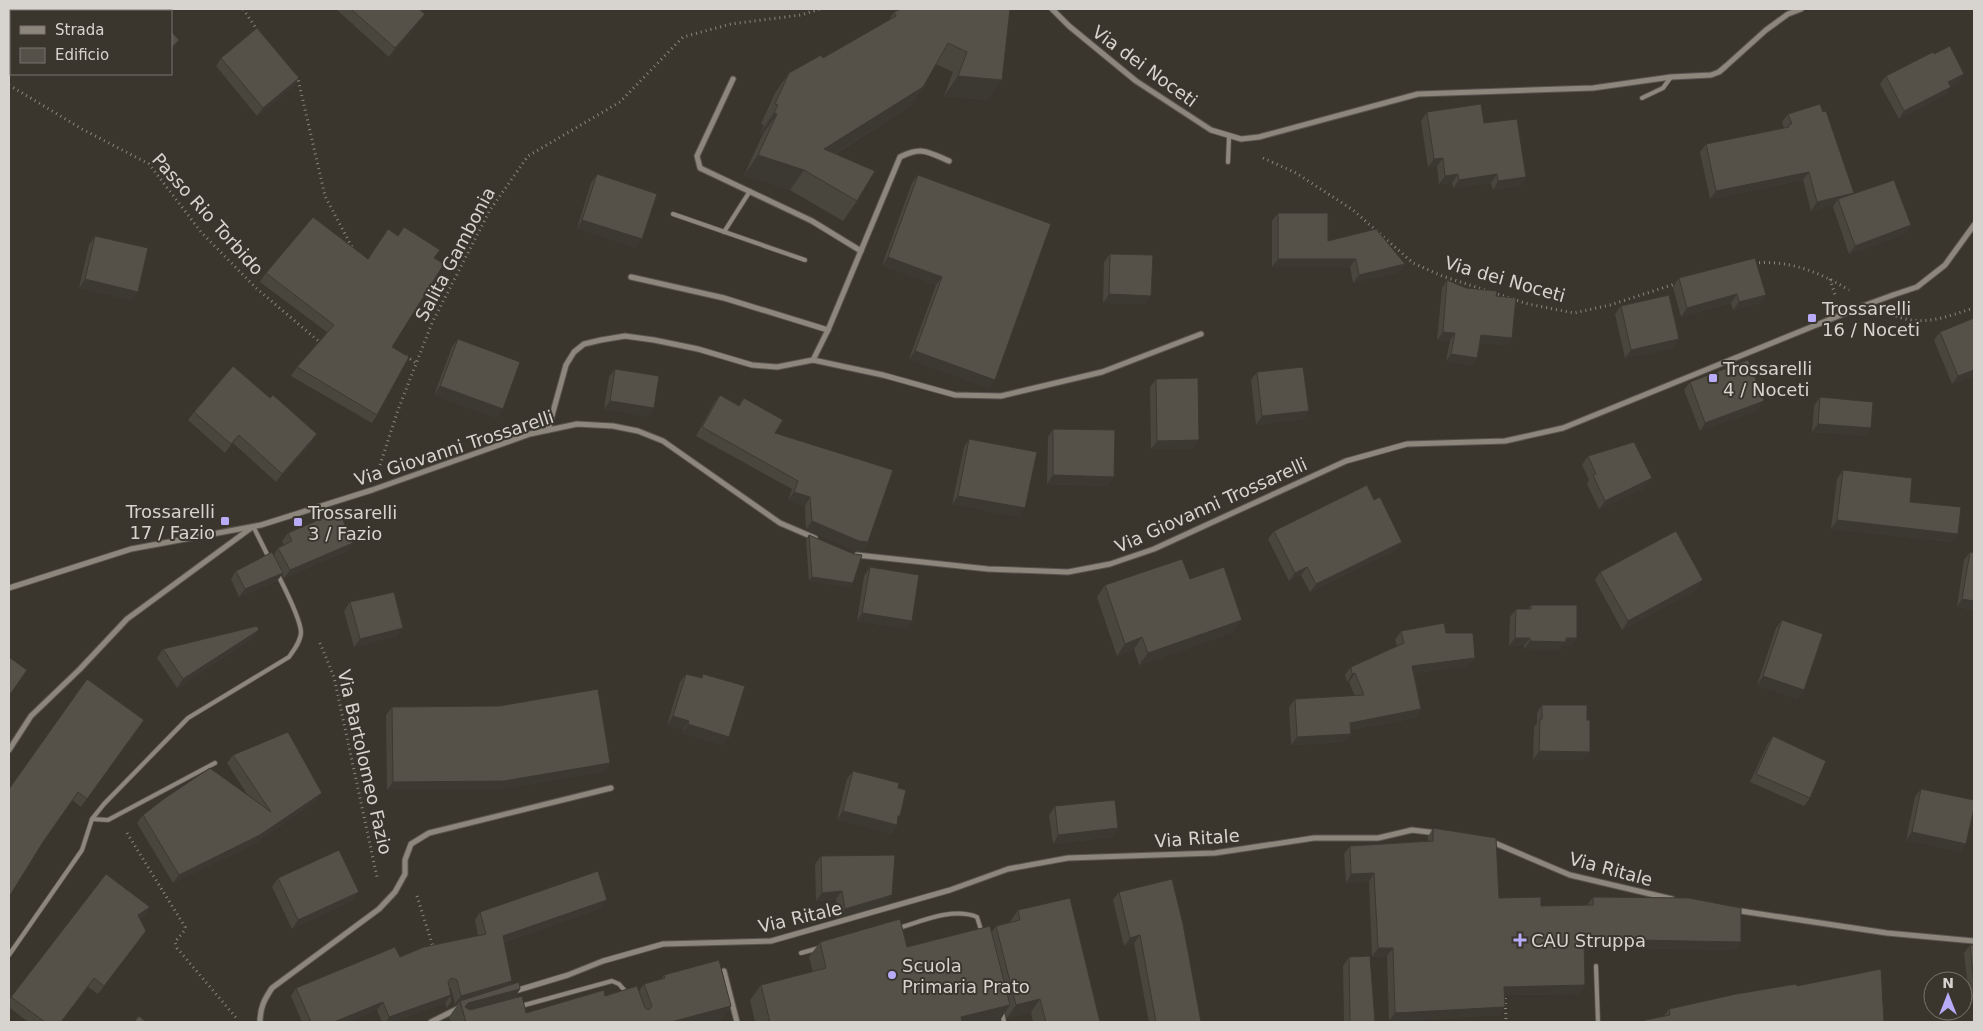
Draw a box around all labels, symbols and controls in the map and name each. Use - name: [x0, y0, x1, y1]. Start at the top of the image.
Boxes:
- legend: [10, 10, 172, 75]
- text: Strada: [55, 21, 104, 39]
- street label: Via dei Noceti: [1089, 21, 1201, 111]
- text: Edificio: [55, 46, 109, 64]
- street label: Passo Rio Torbido: [148, 149, 268, 279]
- street label: Salita Gambonia: [411, 183, 499, 325]
- street label: Via dei Noceti: [1442, 252, 1568, 306]
- place label: Trossarelli 16 / Noceti: [1821, 298, 1920, 340]
- marker: Trossarelli 16 / Noceti: [1806, 312, 1818, 324]
- place label: Trossarelli 4 / Noceti: [1722, 358, 1812, 400]
- marker: Trossarelli 4 / Noceti: [1707, 372, 1719, 384]
- street label: Via Giovanni Trossarelli: [352, 406, 556, 490]
- street label: Via Giovanni Trossarelli: [1112, 453, 1310, 557]
- place label: Trossarelli 17 / Fazio: [125, 501, 215, 543]
- place label: Trossarelli 3 / Fazio: [307, 502, 397, 544]
- marker: Trossarelli 17 / Fazio: [219, 515, 231, 527]
- marker: Trossarelli 3 / Fazio: [292, 516, 304, 528]
- street label: Via Bartolomeo Fazio: [334, 668, 396, 856]
- street label: Via Ritale: [1154, 825, 1240, 851]
- street label: Via Ritale: [1567, 848, 1655, 890]
- street label: Via Ritale: [756, 897, 844, 937]
- place label: CAU Struppa: [1531, 930, 1646, 951]
- marker: CAU Struppa: [1513, 933, 1527, 947]
- place label: Scuola Primaria Prato: [902, 955, 1030, 997]
- marker: Scuola Primaria Prato: [886, 969, 898, 981]
- north arrow: [1923, 971, 1973, 1021]
- text: N: [1942, 975, 1954, 991]

